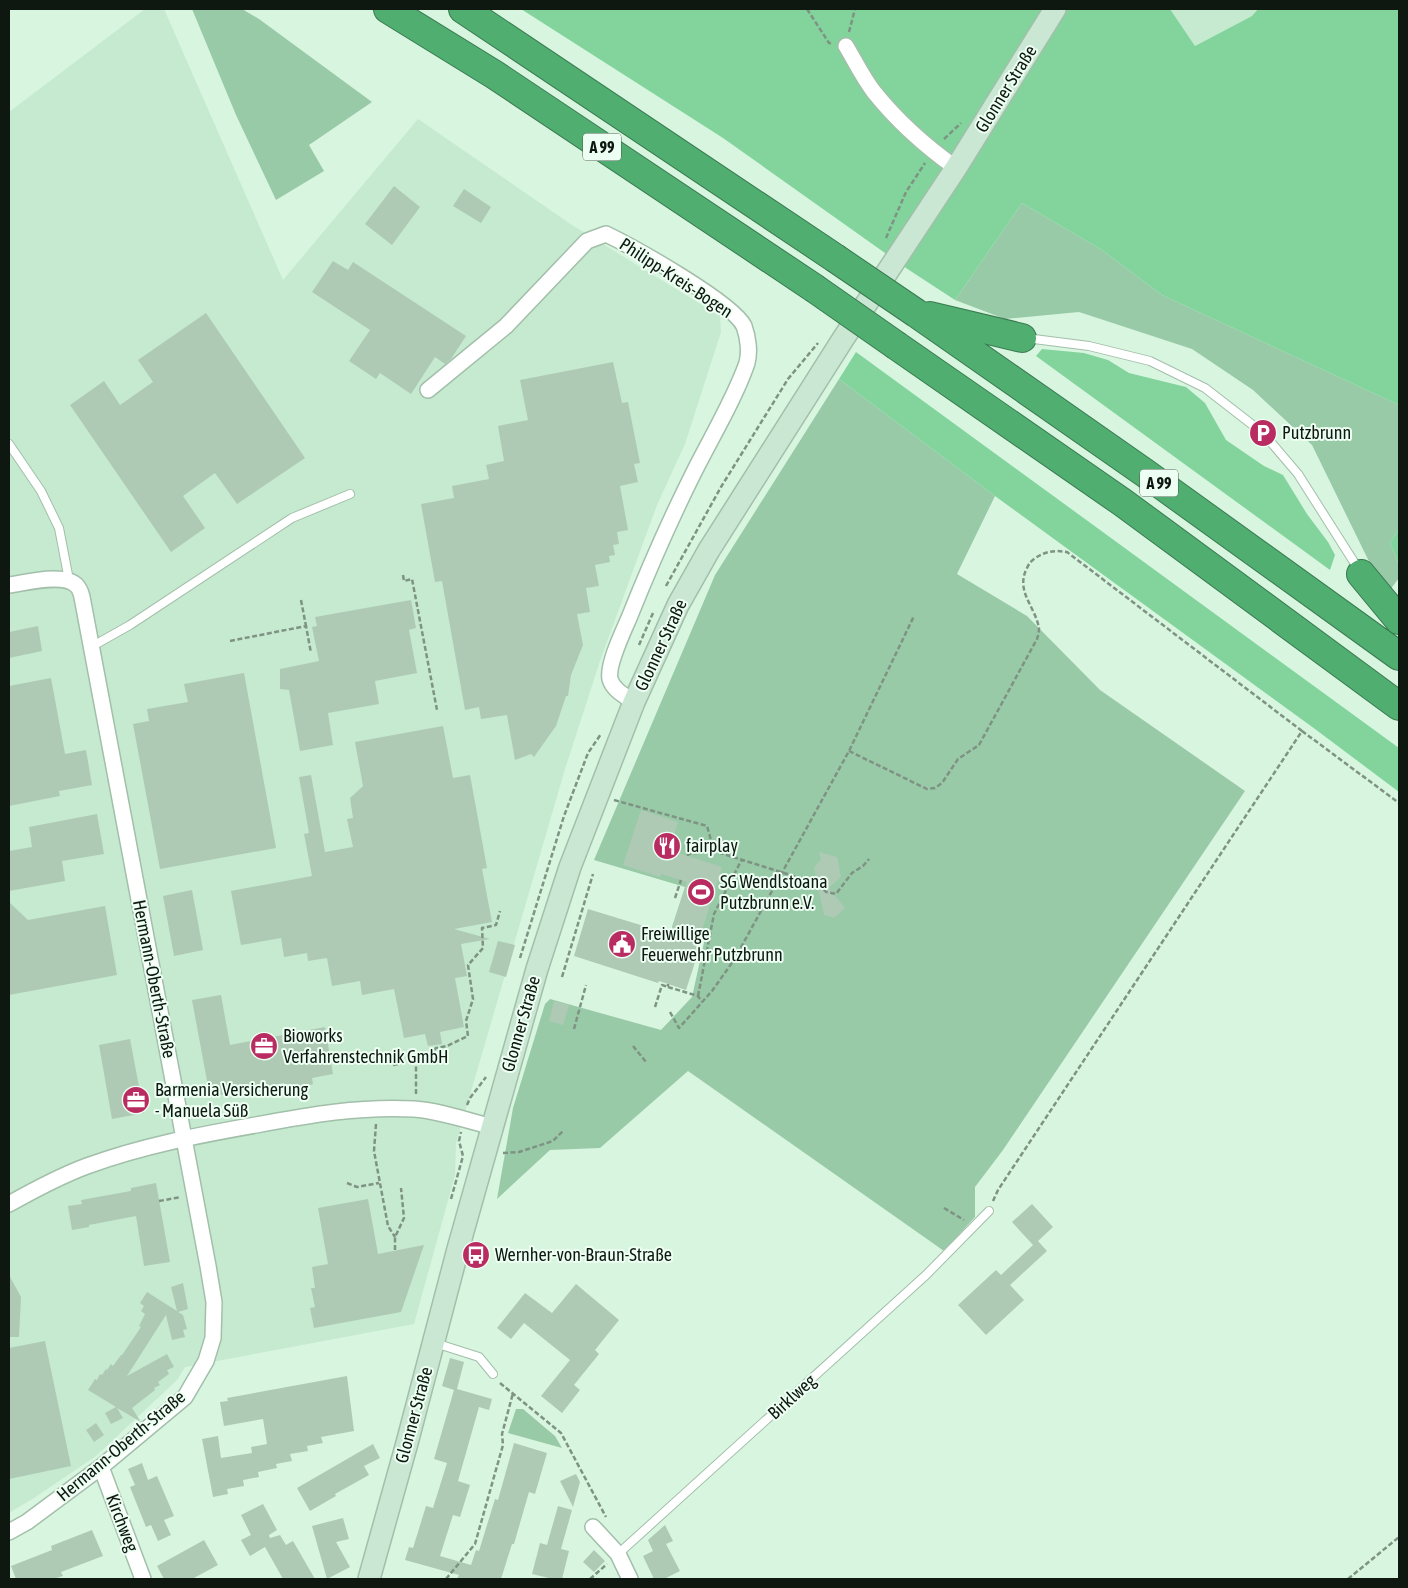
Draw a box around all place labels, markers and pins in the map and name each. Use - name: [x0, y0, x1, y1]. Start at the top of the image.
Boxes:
- parking icon: Putzbrunn: [1248, 418, 1278, 448]
- place label: Putzbrunn: [1282, 422, 1351, 443]
- restaurant icon: fairplay: [652, 831, 682, 861]
- place label: fairplay: [686, 835, 738, 856]
- place label: SG Wendlstoana Putzbrunn e.V.: [720, 871, 828, 913]
- sports icon: SG Wendlstoana Putzbrunn e.V.: [686, 877, 716, 907]
- place label: Freiwillige Feuerwehr Putzbrunn: [641, 923, 783, 965]
- public building icon: Freiwillige Feuerwehr Putzbrunn: [607, 929, 637, 959]
- place label: Bioworks Verfahrenstechnik GmbH: [283, 1025, 448, 1067]
- office icon: Bioworks Verfahrenstechnik GmbH: [249, 1031, 279, 1061]
- place label: Barmenia Versicherung - Manuela Süß: [155, 1079, 309, 1121]
- office icon: Barmenia Versicherung - Manuela Süß: [121, 1085, 151, 1115]
- bus stop icon: Wernher-von-Braun-Straße: [461, 1240, 491, 1270]
- place label: Wernher-von-Braun-Straße: [495, 1244, 672, 1265]

